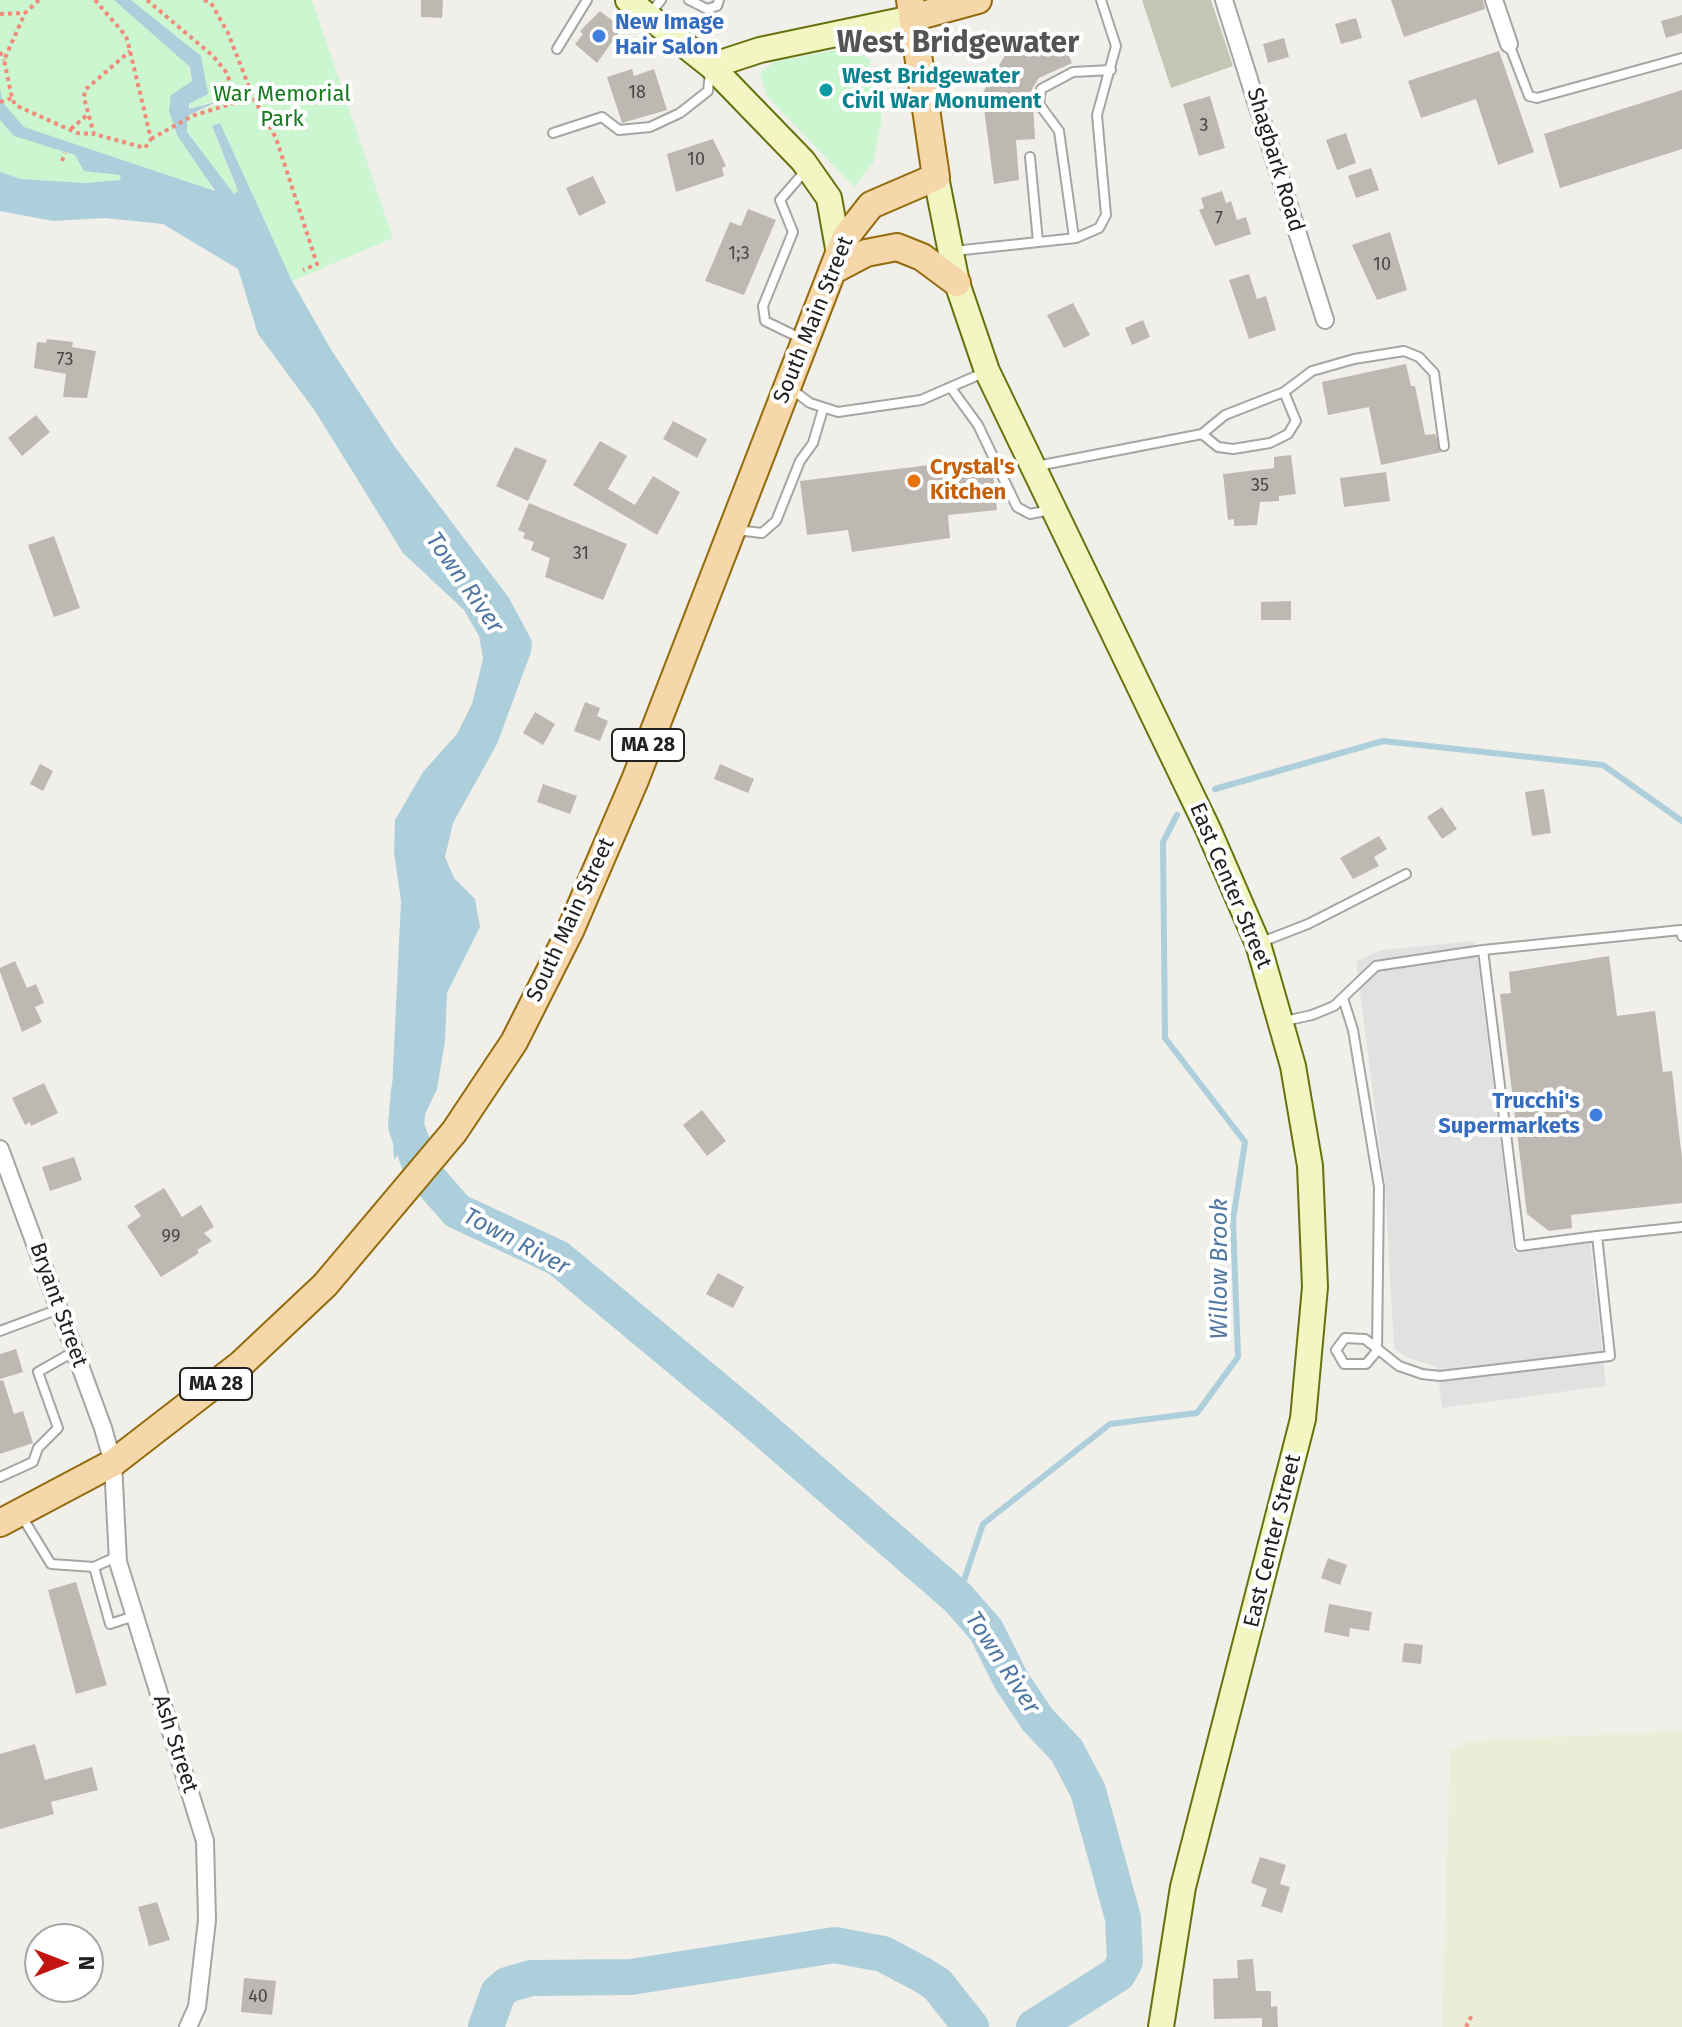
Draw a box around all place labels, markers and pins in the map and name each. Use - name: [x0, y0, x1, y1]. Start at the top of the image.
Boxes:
- place label: New Image Hair Salon: [615, 10, 724, 62]
- marker: New Image Hair Salon: [590, 27, 608, 45]
- place label: West Bridgewater Civil War Monument: [842, 64, 1041, 116]
- marker: West Bridgewater Civil War Monument: [817, 81, 835, 99]
- place label: Crystal's Kitchen: [930, 455, 1015, 506]
- marker: Crystal's Kitchen: [905, 472, 923, 490]
- place label: Trucchi's Supermarkets: [1438, 1089, 1580, 1140]
- marker: Trucchi's Supermarkets: [1587, 1106, 1605, 1124]

